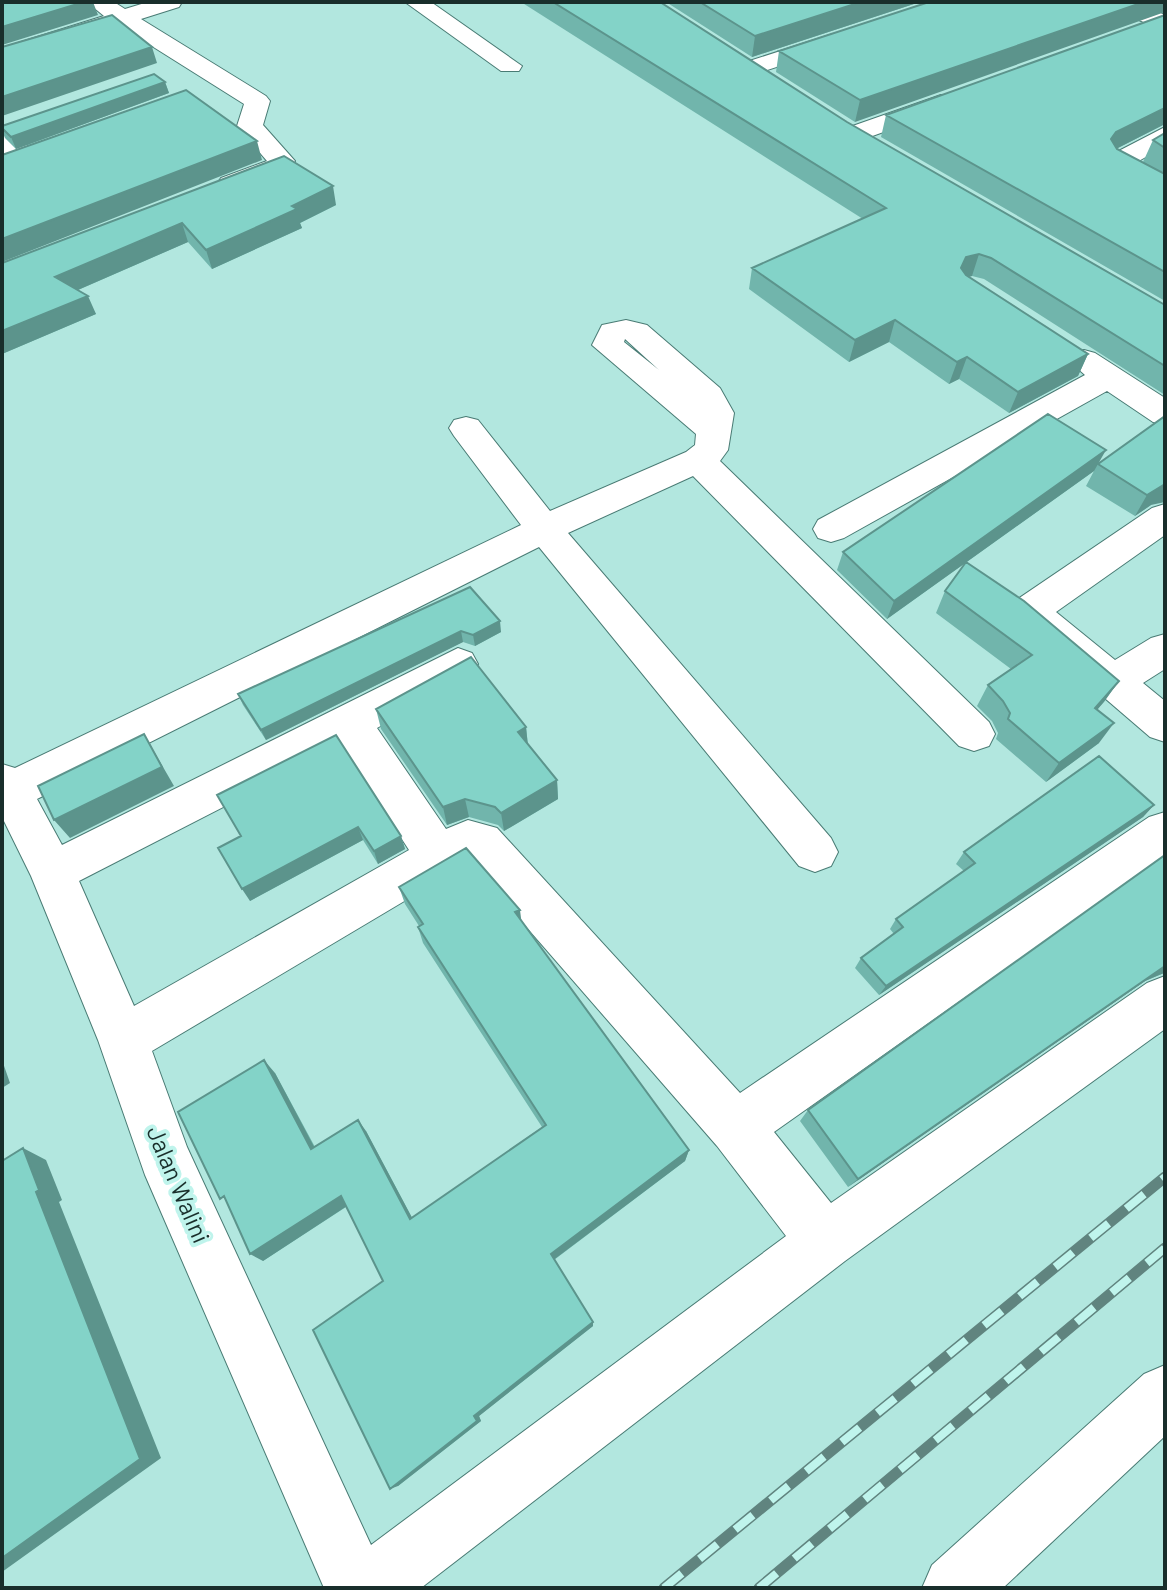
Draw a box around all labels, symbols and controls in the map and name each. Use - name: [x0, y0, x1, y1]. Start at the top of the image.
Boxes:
- street label: Jalan Walini: [141, 1121, 217, 1247]

